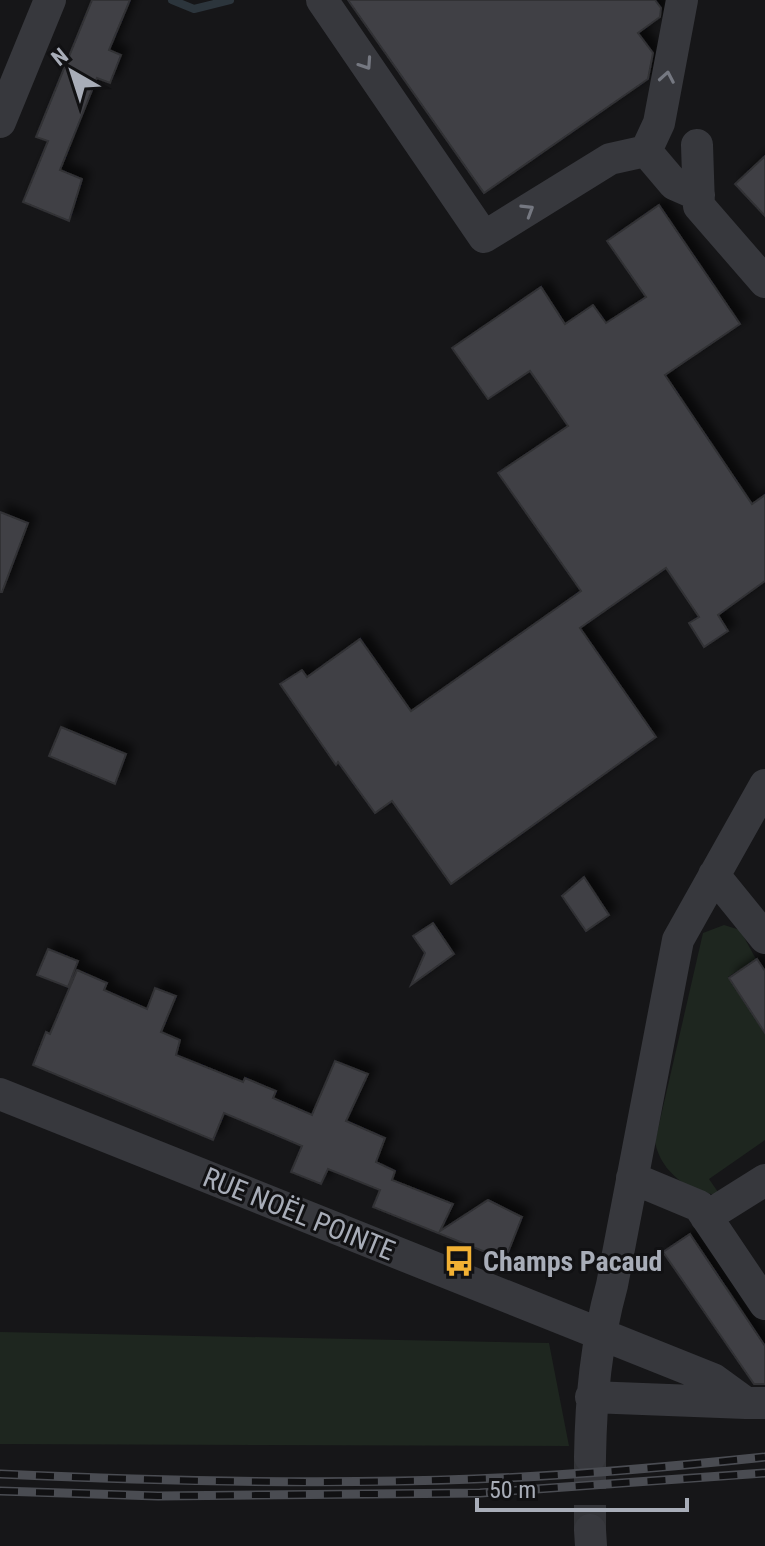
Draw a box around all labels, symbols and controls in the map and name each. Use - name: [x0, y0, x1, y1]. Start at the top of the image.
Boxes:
- north arrow: [32, 32, 112, 112]
- text: N: [47, 43, 73, 71]
- one-way arrow: [356, 56, 371, 70]
- one-way arrow: [658, 70, 675, 84]
- one-way arrow: [519, 205, 533, 220]
- street label: RUE NOËL POINTE: [198, 1161, 400, 1267]
- bus stop icon: Champs Pacaud: [442, 1244, 476, 1278]
- place label: Champs Pacaud: [483, 1245, 662, 1278]
- scale bar: [477, 1462, 687, 1512]
- text: 50 m: [489, 1476, 536, 1504]

